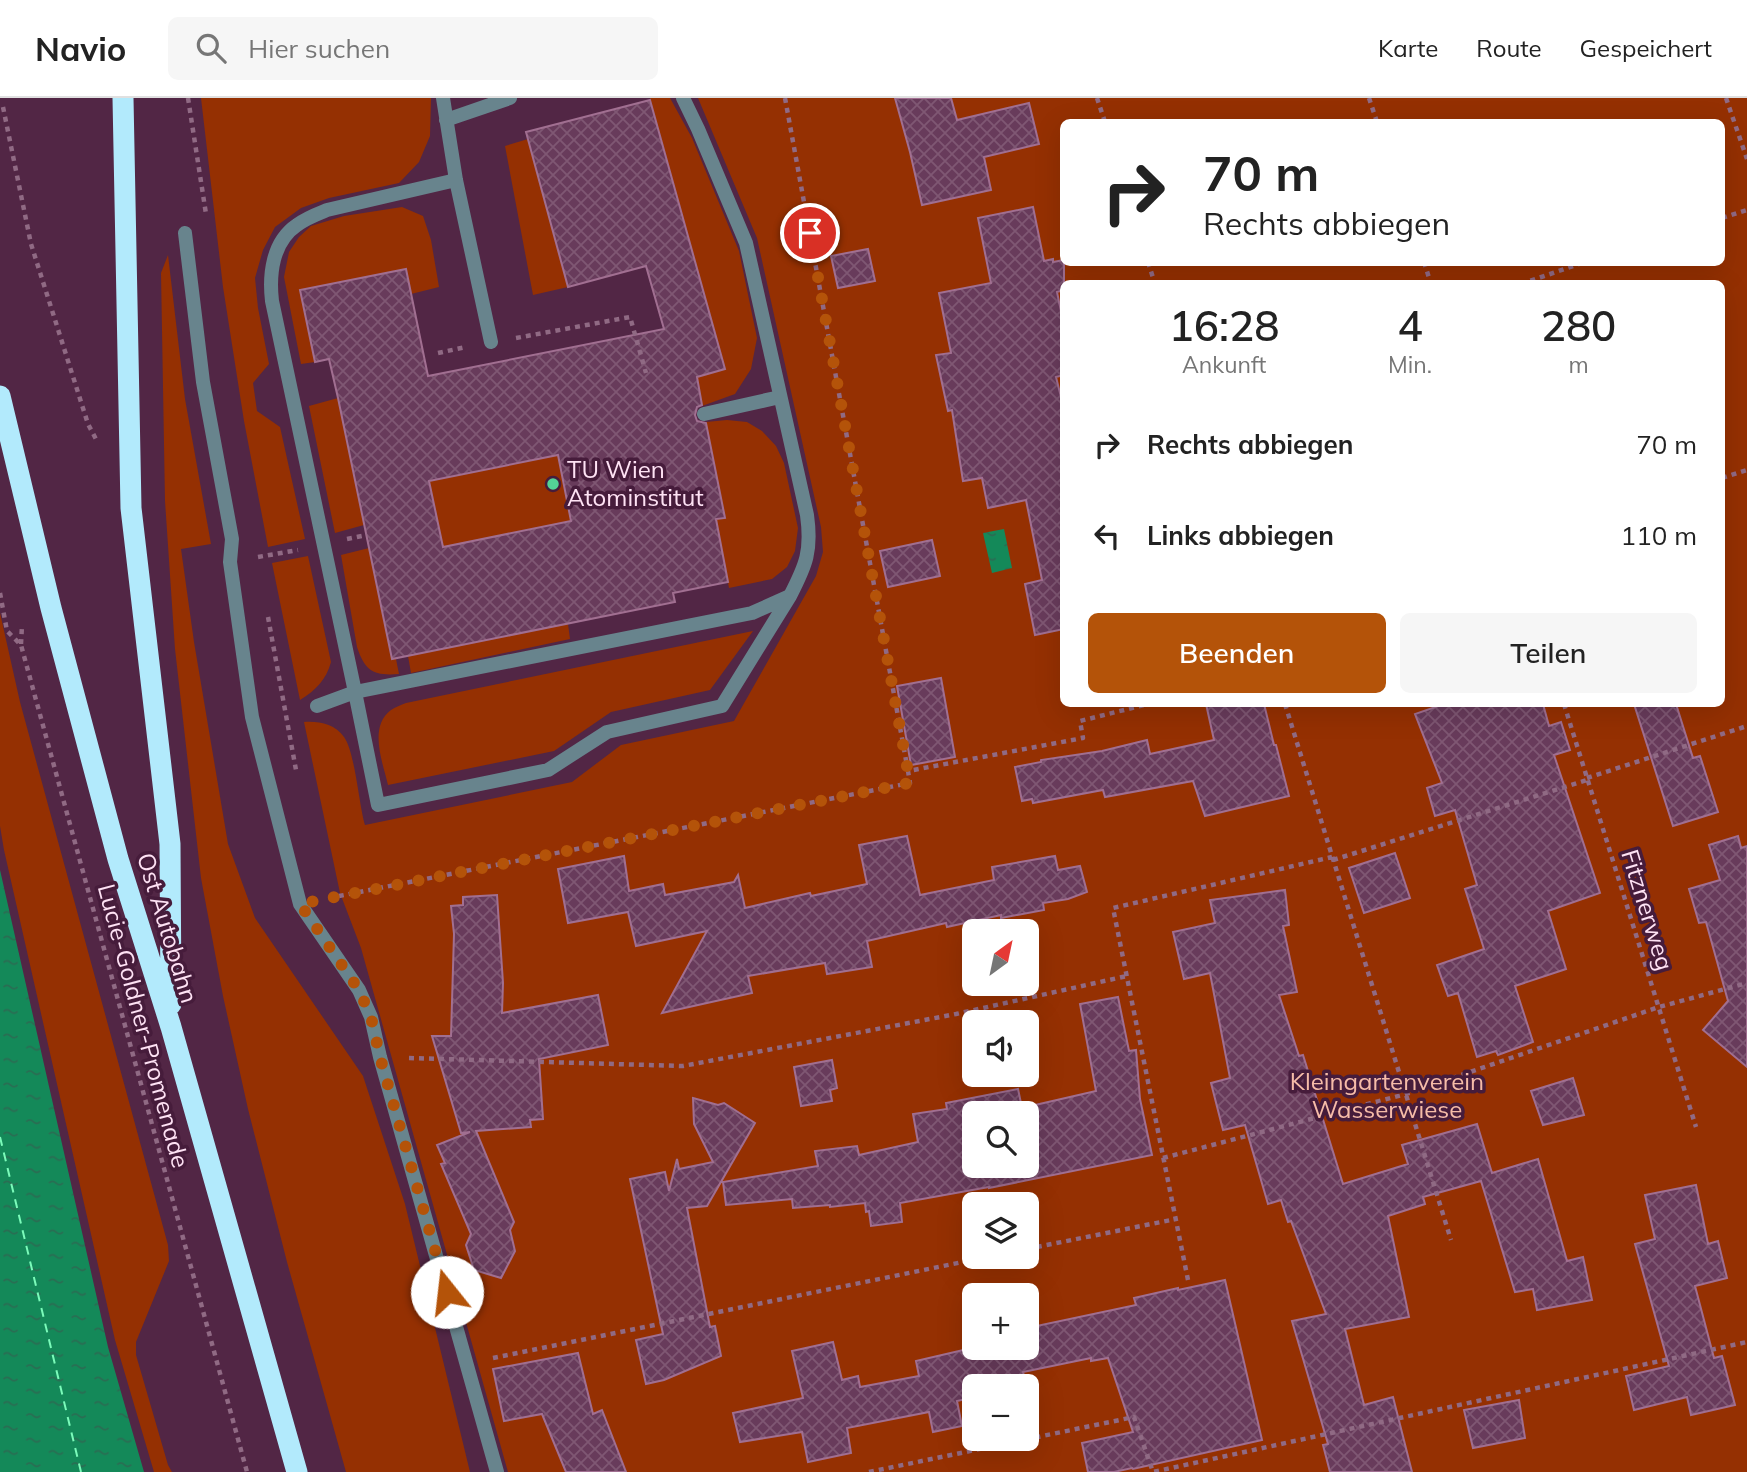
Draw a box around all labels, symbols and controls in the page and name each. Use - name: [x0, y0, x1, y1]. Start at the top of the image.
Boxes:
- search box: [168, 17, 658, 80]
- text: Navio: [35, 28, 126, 69]
- icon: search: [192, 29, 230, 67]
- text: Hier suchen: [248, 32, 390, 65]
- text: Karte: [1378, 33, 1438, 63]
- text: Route: [1476, 33, 1542, 63]
- text: Gespeichert: [1580, 33, 1712, 63]
- text: 70 m: [1203, 142, 1319, 203]
- icon: right: [1088, 147, 1179, 238]
- pin: [780, 203, 840, 263]
- text: Rechts abbiegen: [1203, 203, 1450, 243]
- icon: arrive: [791, 214, 829, 252]
- text: 16:28: [1169, 299, 1279, 352]
- text: 4: [1397, 299, 1423, 352]
- text: 280: [1541, 299, 1616, 352]
- text: Ankunft: [1182, 350, 1266, 379]
- text: Min.: [1388, 350, 1432, 379]
- text: m: [1568, 350, 1589, 379]
- icon: right: [1088, 426, 1126, 464]
- text: Rechts abbiegen: [1147, 428, 1353, 461]
- text: 70 m: [1636, 428, 1697, 461]
- place label: TU Wien Atominstitut: [567, 454, 704, 512]
- marker: TU Wien Atominstitut: [545, 476, 561, 492]
- icon: left: [1088, 517, 1126, 555]
- text: Links abbiegen: [1147, 519, 1334, 552]
- text: 110 m: [1621, 519, 1697, 552]
- button: Beenden: [1088, 613, 1386, 693]
- button: Teilen: [1400, 613, 1697, 693]
- street label: Fitznerweg: [1615, 846, 1681, 974]
- street label: Ost Autobahn: [131, 849, 205, 1006]
- street label: Lucie-Goldner-Promenade: [92, 881, 196, 1171]
- north arrow: [962, 919, 1040, 996]
- map controls: [962, 919, 1039, 1451]
- button: sound: [962, 1010, 1039, 1087]
- park label: Kleingartenverein Wasserwiese: [1290, 1066, 1484, 1124]
- button: search: [962, 1101, 1039, 1178]
- button: layers: [962, 1192, 1039, 1269]
- position arrow: [410, 1255, 484, 1329]
- button: +: [962, 1283, 1039, 1360]
- button: −: [962, 1374, 1039, 1451]

